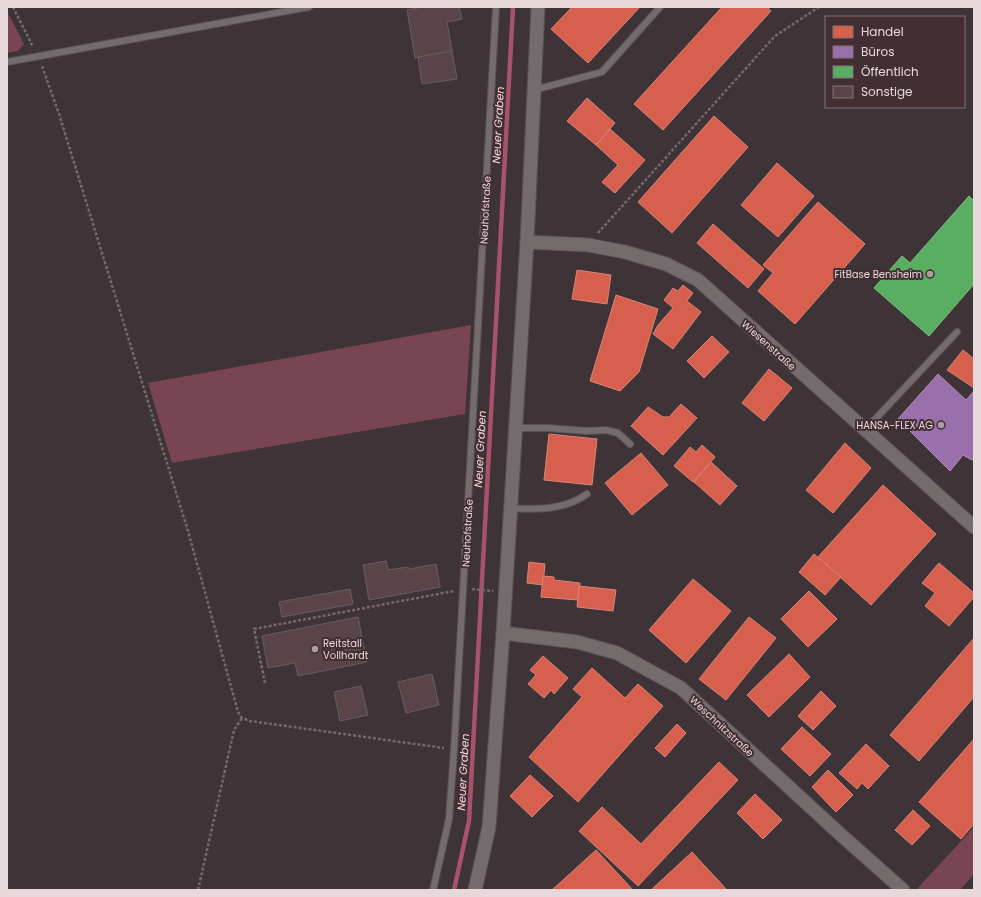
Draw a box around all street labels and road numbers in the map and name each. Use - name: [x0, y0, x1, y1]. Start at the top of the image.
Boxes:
- street label: Neuhofstraße: [476, 176, 495, 244]
- street label: Wiesenstraße: [738, 317, 799, 374]
- street label: Neuhofstraße: [458, 499, 477, 567]
- street label: Weschnitzstraße: [686, 693, 757, 760]

